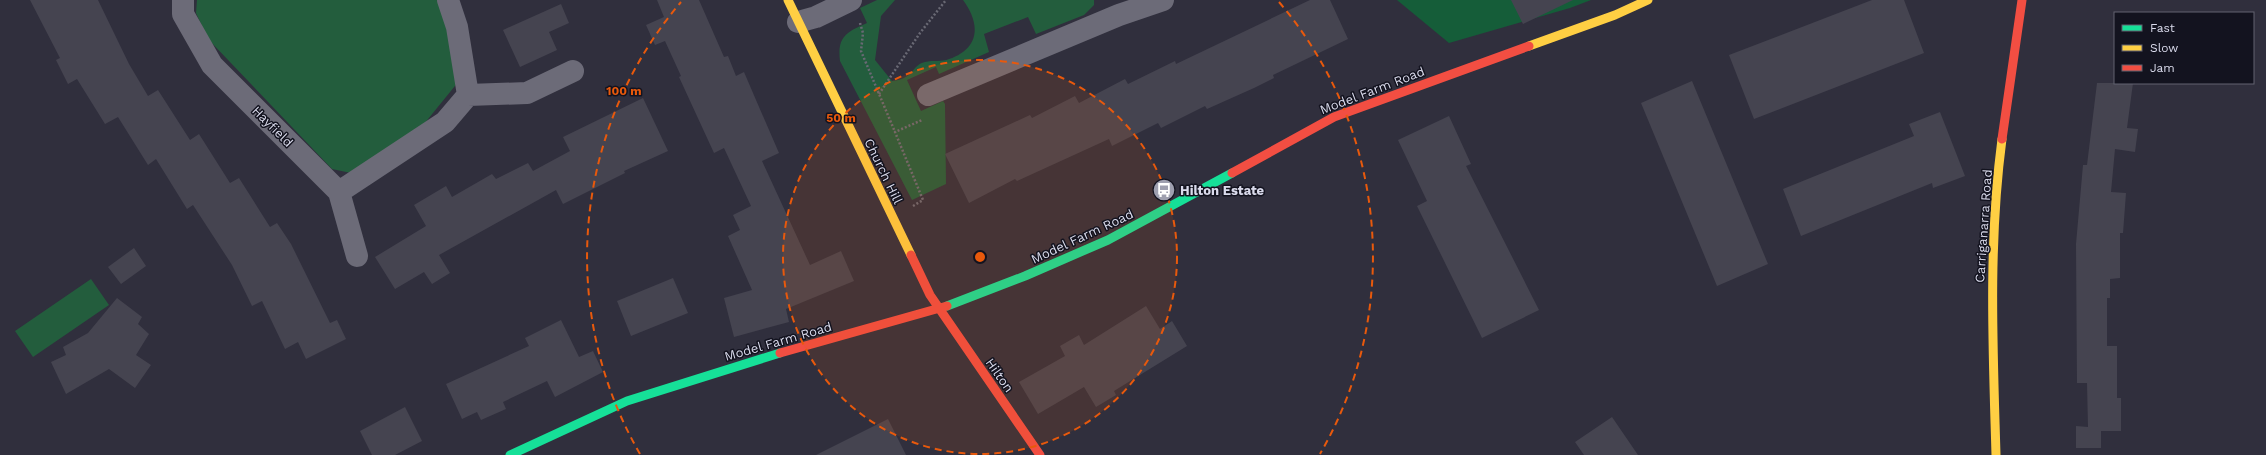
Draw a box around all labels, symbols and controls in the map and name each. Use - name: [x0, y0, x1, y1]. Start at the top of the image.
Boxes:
- legend: [2114, 12, 2254, 84]
- text: Fast: [2150, 21, 2175, 35]
- text: Slow: [2150, 41, 2178, 55]
- text: Jam: [2150, 61, 2175, 75]
- street label: Model Farm Road: [1318, 64, 1427, 117]
- text: 100 m: [606, 84, 642, 98]
- street label: Hayfield: [249, 103, 296, 150]
- text: 50 m: [826, 111, 856, 125]
- street label: Church Hill: [861, 136, 906, 206]
- street label: Carriganarra Road: [1972, 169, 1995, 283]
- bus stop icon: Hilton Estate: [1151, 177, 1177, 203]
- place label: Hilton Estate: [1180, 183, 1265, 198]
- street label: Model Farm Road: [1029, 206, 1136, 267]
- centre of rings: [973, 250, 987, 264]
- street label: Model Farm Road: [723, 319, 834, 364]
- street label: Hilton: [983, 355, 1017, 395]

